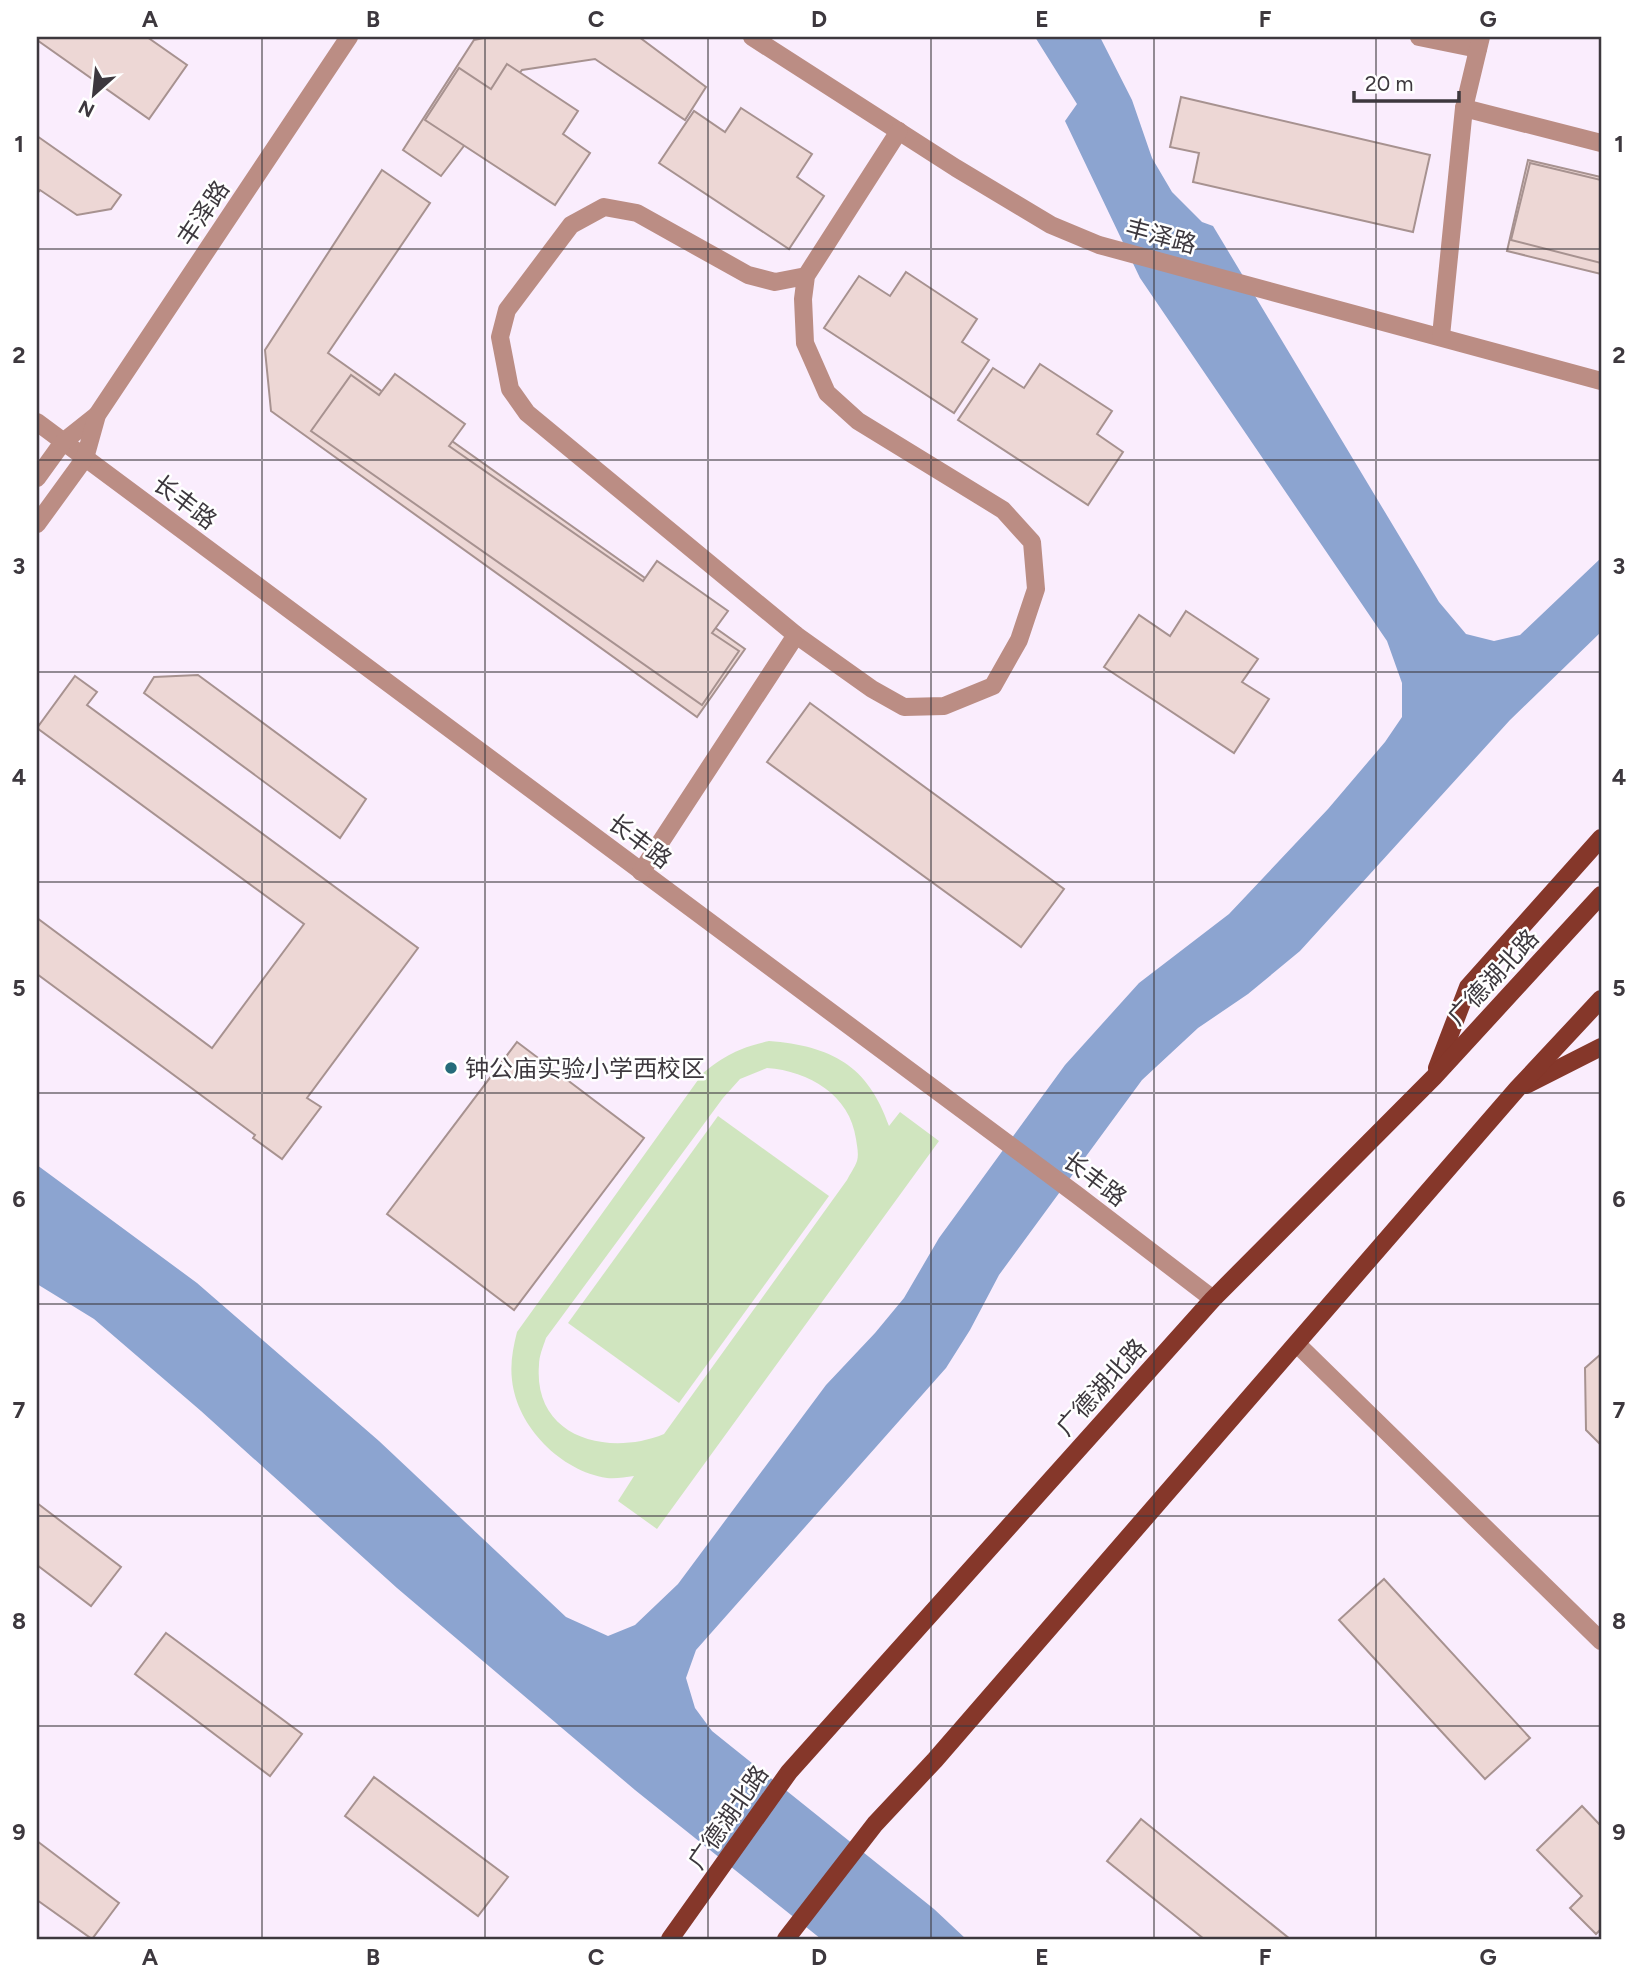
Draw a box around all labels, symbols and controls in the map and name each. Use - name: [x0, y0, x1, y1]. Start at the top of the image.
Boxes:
- text: A: [142, 5, 159, 33]
- text: B: [366, 5, 380, 33]
- text: C: [588, 5, 605, 33]
- text: D: [811, 5, 827, 33]
- text: E: [1035, 5, 1049, 33]
- text: F: [1259, 5, 1272, 33]
- text: G: [1479, 5, 1497, 33]
- north arrow: [60, 60, 130, 130]
- scale bar: [1354, 60, 1460, 104]
- text: 20 m: [1365, 71, 1413, 96]
- text: N: [75, 95, 98, 122]
- text: 1: [14, 130, 24, 158]
- text: 1: [1614, 130, 1624, 158]
- street label: 丰泽路: [171, 175, 235, 251]
- street label: 丰泽路: [1122, 213, 1200, 259]
- text: 2: [12, 341, 26, 369]
- text: 2: [1612, 341, 1626, 369]
- street label: 长丰路: [148, 469, 222, 535]
- text: 3: [13, 552, 25, 580]
- text: 3: [1613, 552, 1625, 580]
- text: 4: [12, 763, 26, 791]
- text: 4: [1612, 763, 1626, 791]
- street label: 长丰路: [603, 808, 677, 874]
- street label: 广德湖北路: [1441, 923, 1545, 1031]
- text: 5: [12, 974, 26, 1002]
- text: 5: [1612, 974, 1626, 1002]
- place label: 钟公庙实验小学西校区: [465, 1054, 705, 1083]
- marker: 钟公庙实验小学西校区: [443, 1060, 459, 1076]
- street label: 长丰路: [1058, 1146, 1132, 1212]
- text: 6: [12, 1185, 26, 1213]
- text: 6: [1612, 1185, 1626, 1213]
- street label: 广德湖北路: [1050, 1333, 1152, 1441]
- text: 7: [13, 1396, 26, 1424]
- text: 7: [1613, 1396, 1626, 1424]
- text: 8: [12, 1607, 26, 1635]
- text: 8: [1612, 1607, 1626, 1635]
- street label: 广德湖北路: [682, 1760, 774, 1874]
- text: 9: [12, 1818, 26, 1846]
- text: 9: [1612, 1818, 1626, 1846]
- text: A: [142, 1943, 159, 1971]
- text: B: [366, 1943, 380, 1971]
- text: C: [588, 1943, 605, 1971]
- text: D: [811, 1943, 827, 1971]
- text: E: [1035, 1943, 1049, 1971]
- text: F: [1259, 1943, 1272, 1971]
- text: G: [1479, 1943, 1497, 1971]

